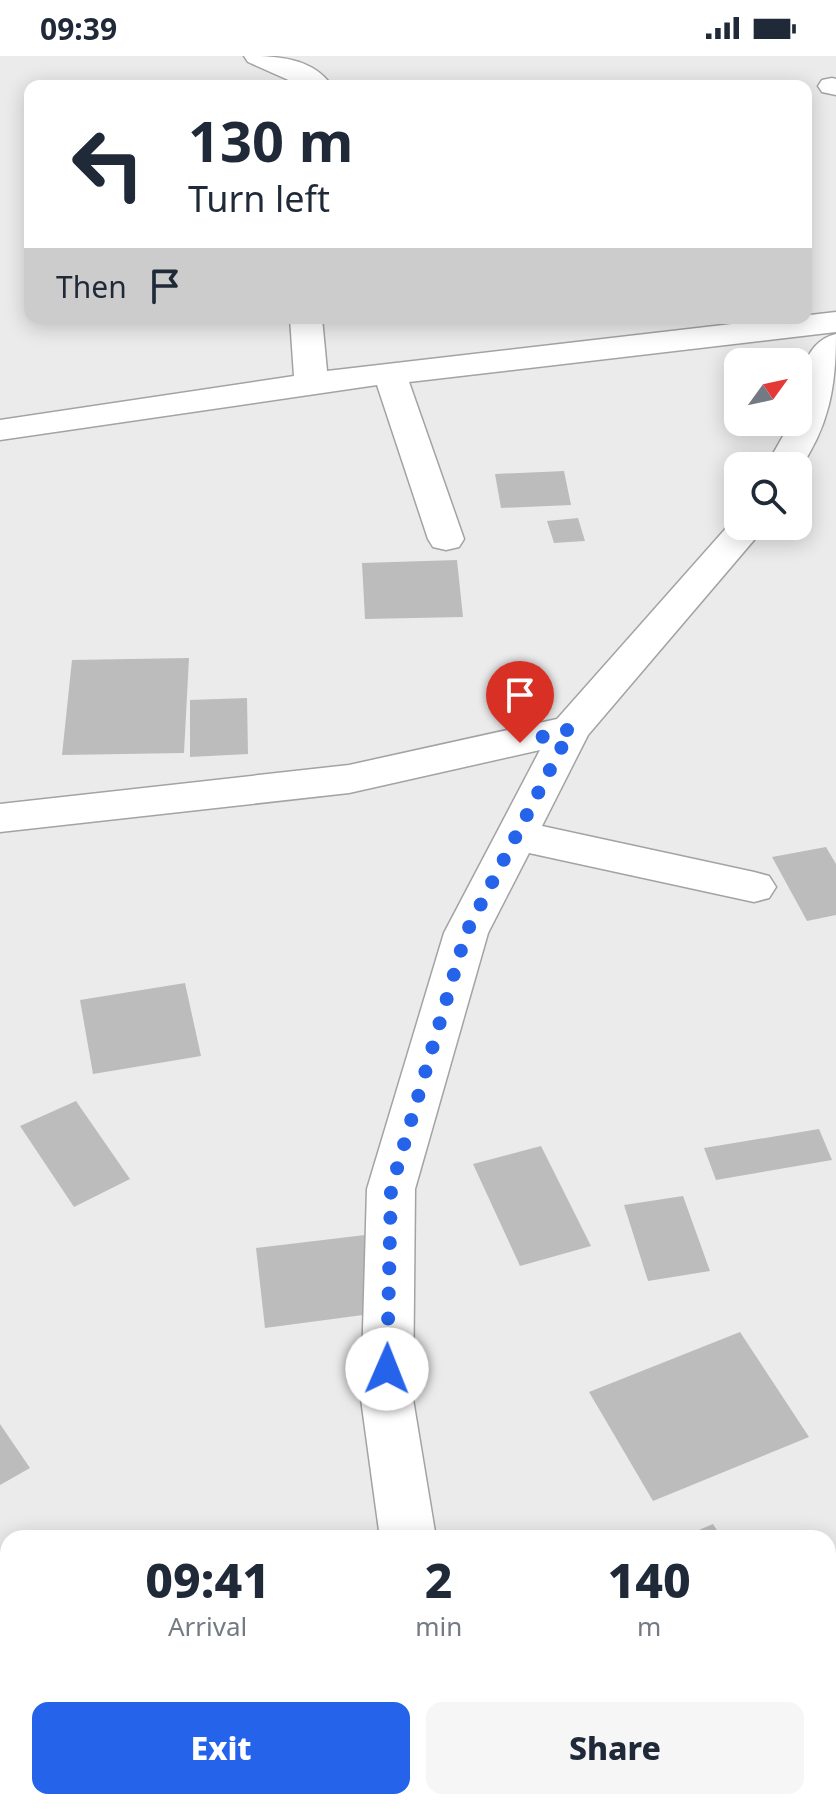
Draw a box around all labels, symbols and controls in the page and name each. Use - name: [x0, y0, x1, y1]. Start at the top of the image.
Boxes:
- text: 09:39: [40, 8, 117, 49]
- text: 130 m: [188, 102, 353, 178]
- icon: left: [56, 112, 160, 216]
- text: Turn left: [188, 174, 330, 223]
- icon: arrive: [143, 264, 187, 308]
- text: Then: [56, 266, 127, 307]
- north arrow: [724, 348, 812, 436]
- map controls: [724, 348, 812, 540]
- button: search: [724, 452, 812, 540]
- pin: [486, 661, 554, 743]
- icon: arrive: [498, 673, 542, 717]
- position arrow: [345, 1327, 429, 1411]
- text: 09:41: [145, 1547, 270, 1612]
- text: 2: [425, 1547, 453, 1612]
- text: 140: [608, 1547, 691, 1612]
- text: Arrival: [168, 1608, 247, 1644]
- text: min: [415, 1608, 462, 1644]
- text: m: [637, 1608, 661, 1644]
- button: Exit: [32, 1702, 410, 1794]
- button: Share: [426, 1702, 804, 1794]

